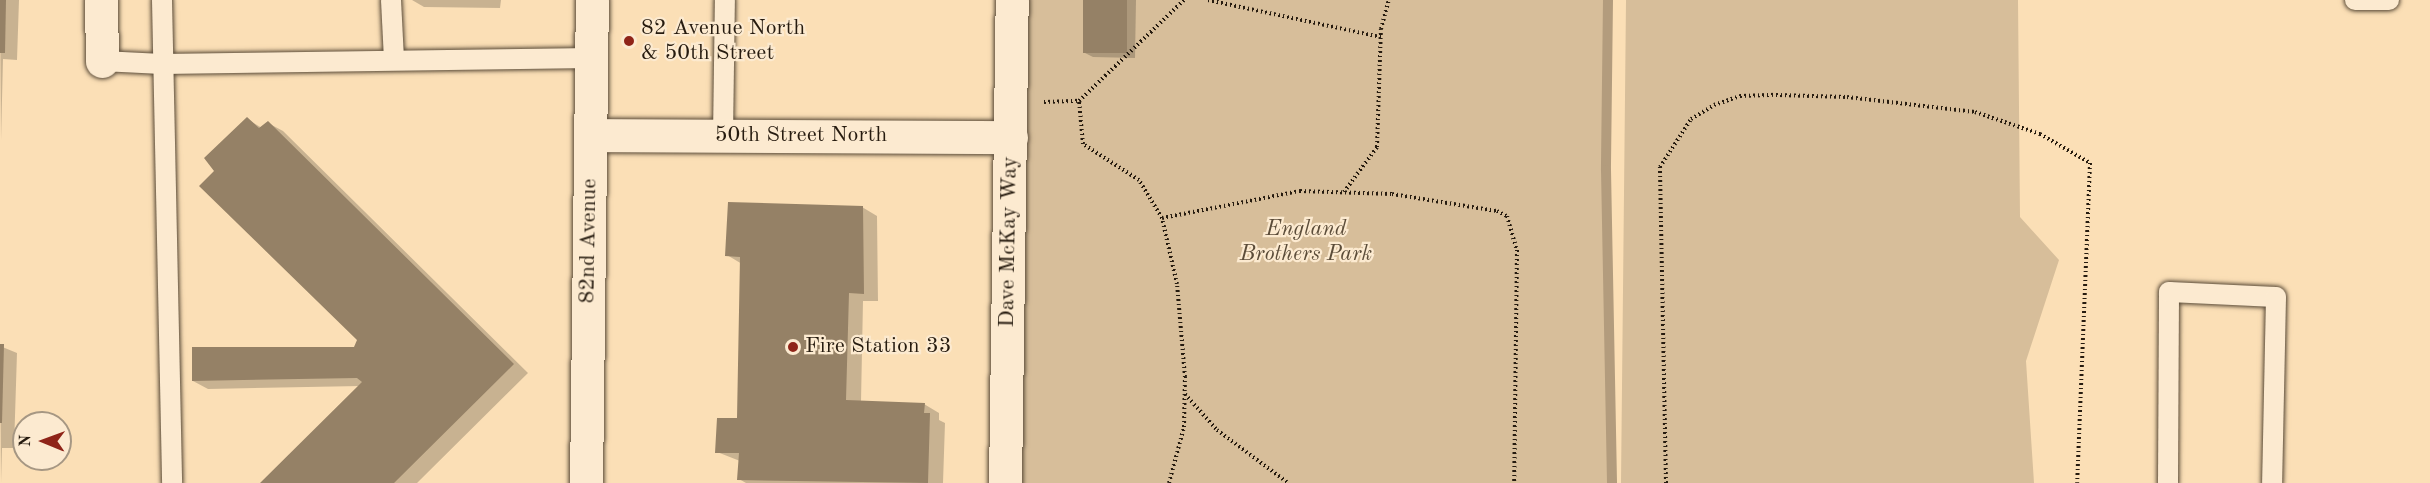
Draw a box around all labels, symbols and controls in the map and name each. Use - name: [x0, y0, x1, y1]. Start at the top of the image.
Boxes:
- place label: 82 Avenue North & 50th Street: [641, 15, 805, 66]
- marker: 82 Avenue North & 50th Street: [622, 34, 636, 48]
- street label: 50th Street North: [715, 123, 887, 149]
- street label: Dave McKay Way: [994, 156, 1024, 328]
- street label: 82nd Avenue: [575, 178, 603, 304]
- park label: England Brothers Park: [1240, 216, 1372, 268]
- place label: Fire Station 33: [805, 334, 951, 360]
- marker: Fire Station 33: [786, 340, 800, 354]
- north arrow: [12, 411, 72, 471]
- text: N: [18, 434, 34, 447]

